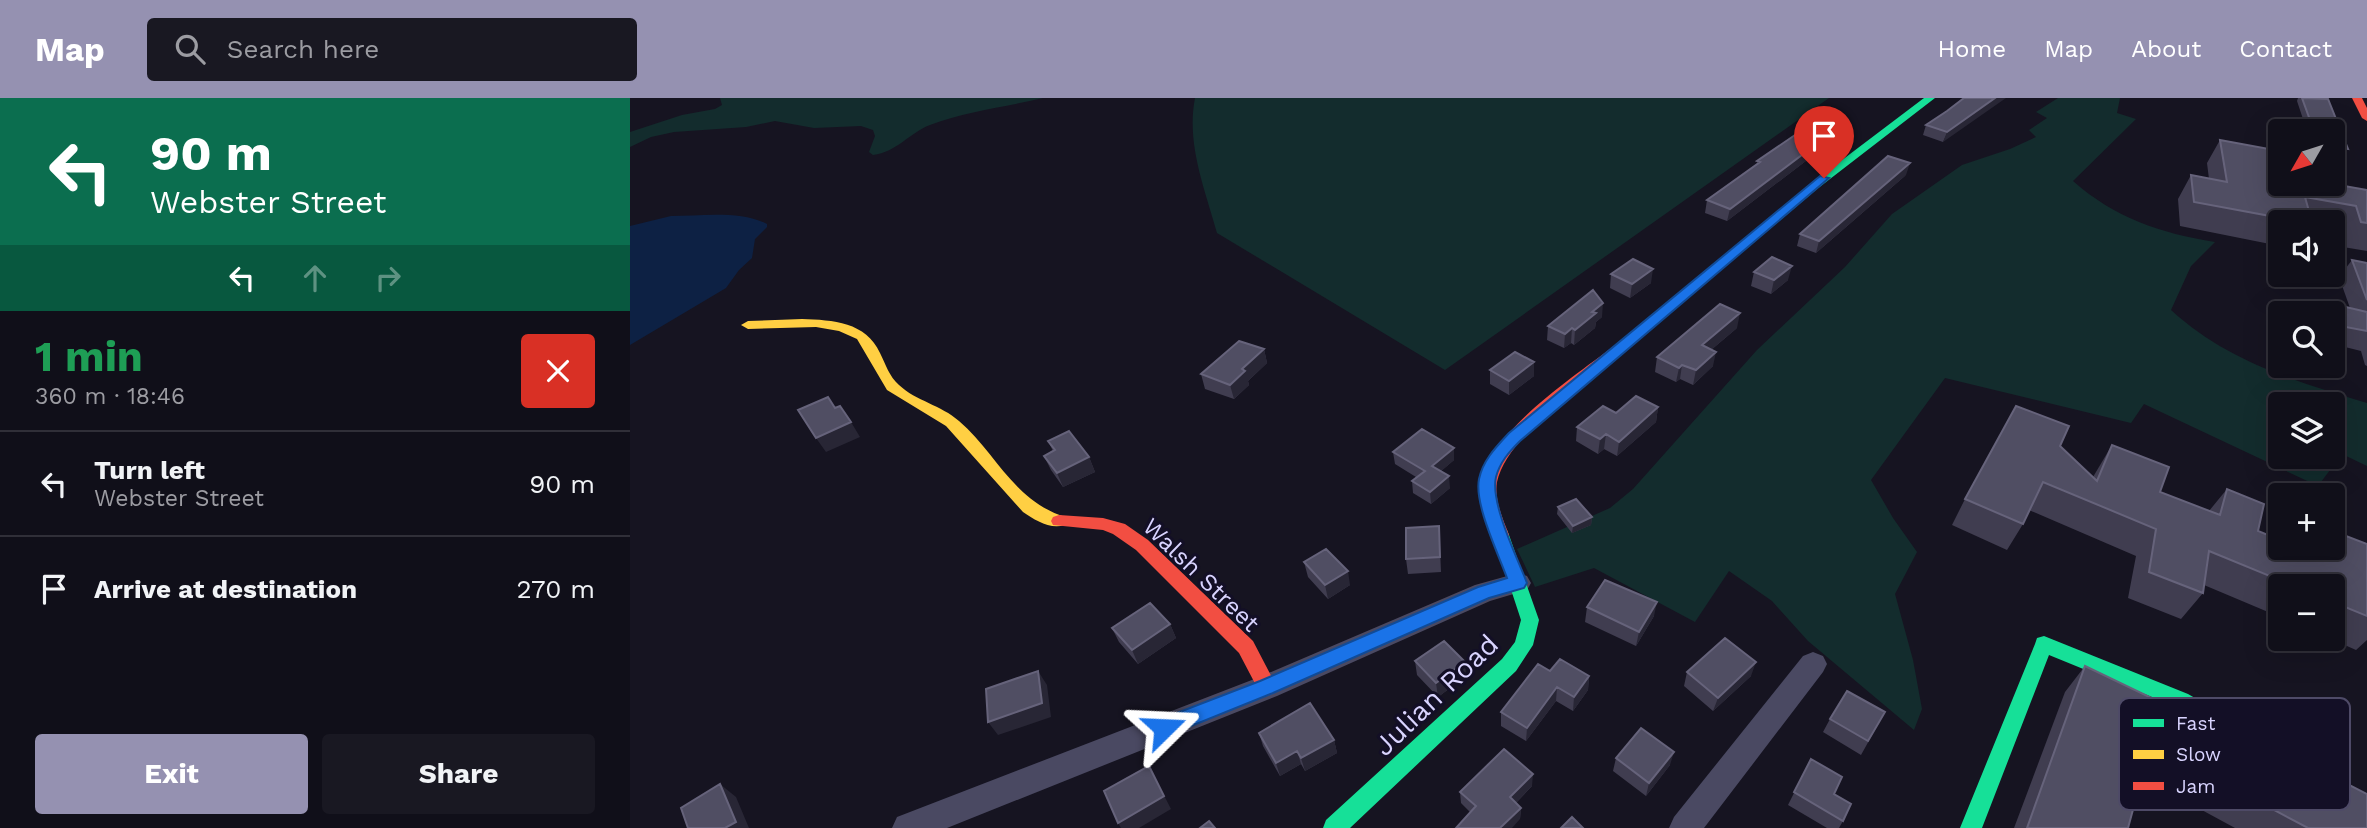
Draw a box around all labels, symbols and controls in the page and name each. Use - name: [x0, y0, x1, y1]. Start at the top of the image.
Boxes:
- search box: [147, 18, 637, 81]
- text: Map: [35, 30, 105, 69]
- icon: search: [171, 30, 209, 68]
- text: Search here: [227, 34, 379, 64]
- text: Home: [1938, 35, 2006, 63]
- text: Map: [2044, 35, 2093, 63]
- text: About: [2131, 35, 2201, 63]
- text: Contact: [2239, 35, 2332, 63]
- pin: [1794, 106, 1854, 178]
- icon: arrive: [1805, 117, 1843, 155]
- north arrow: [2268, 119, 2345, 196]
- map controls: [2268, 119, 2345, 651]
- text: 90 m: [150, 124, 272, 182]
- icon: left: [35, 126, 126, 217]
- text: Webster Street: [150, 183, 386, 221]
- button: sound: [2268, 210, 2345, 287]
- icon: left: [223, 259, 261, 297]
- icon: ahead: [296, 259, 334, 297]
- icon: right: [369, 259, 407, 297]
- button: search: [2268, 301, 2345, 378]
- text: 1 min: [35, 332, 143, 381]
- button: close: [521, 334, 595, 408]
- text: 360 m · 18:46: [35, 383, 185, 410]
- button: layers: [2268, 392, 2345, 469]
- text: Turn left: [94, 455, 205, 485]
- icon: left: [35, 465, 73, 503]
- text: 90 m: [529, 469, 595, 499]
- button: +: [2268, 483, 2345, 560]
- text: Webster Street: [94, 485, 264, 512]
- street label: Walsh Street: [1137, 512, 1265, 638]
- icon: arrive: [35, 570, 73, 608]
- text: Arrive at destination: [94, 574, 357, 604]
- text: 270 m: [516, 574, 595, 604]
- button: −: [2268, 574, 2345, 651]
- street label: Julian Road: [1367, 628, 1505, 762]
- position arrow: [1127, 691, 1201, 765]
- legend: [2119, 698, 2350, 810]
- text: Fast: [2176, 712, 2215, 735]
- button: Exit: [35, 734, 308, 814]
- button: Share: [322, 734, 595, 814]
- text: Slow: [2176, 743, 2221, 766]
- text: Jam: [2176, 775, 2215, 798]

